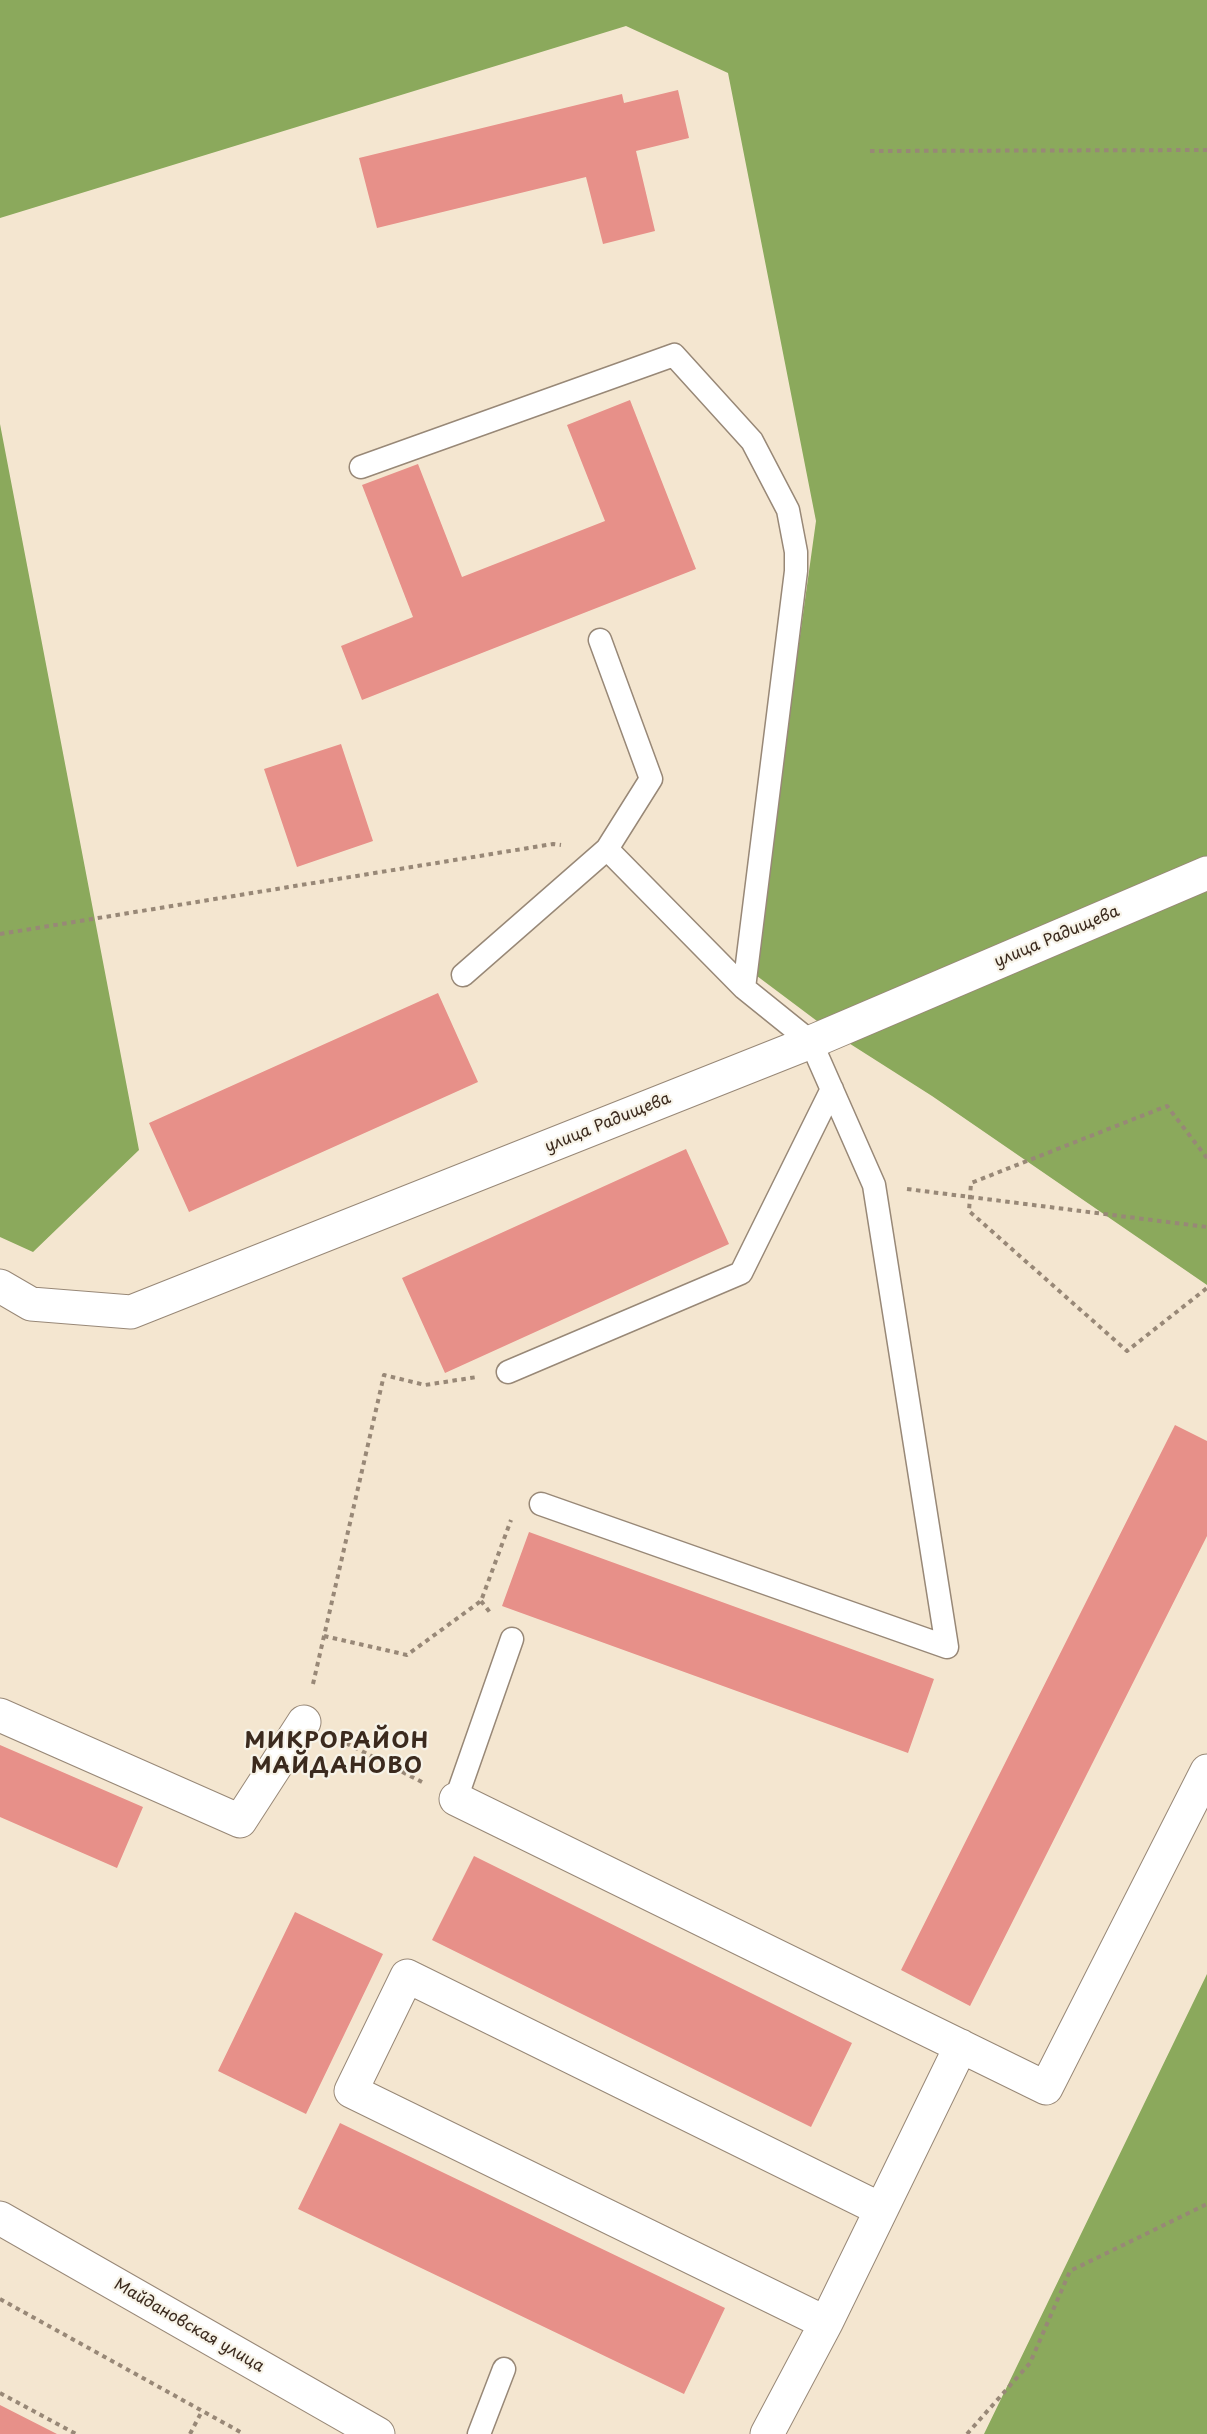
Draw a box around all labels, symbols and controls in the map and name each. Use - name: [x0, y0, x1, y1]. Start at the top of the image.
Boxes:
- street label: улица Радищева: [992, 902, 1122, 972]
- street label: улица Радищева: [542, 1089, 674, 1157]
- district label: МИКРОРАЙОН МАЙДАНОВО: [245, 1729, 429, 1780]
- street label: Майдановская улица: [111, 2275, 267, 2377]

